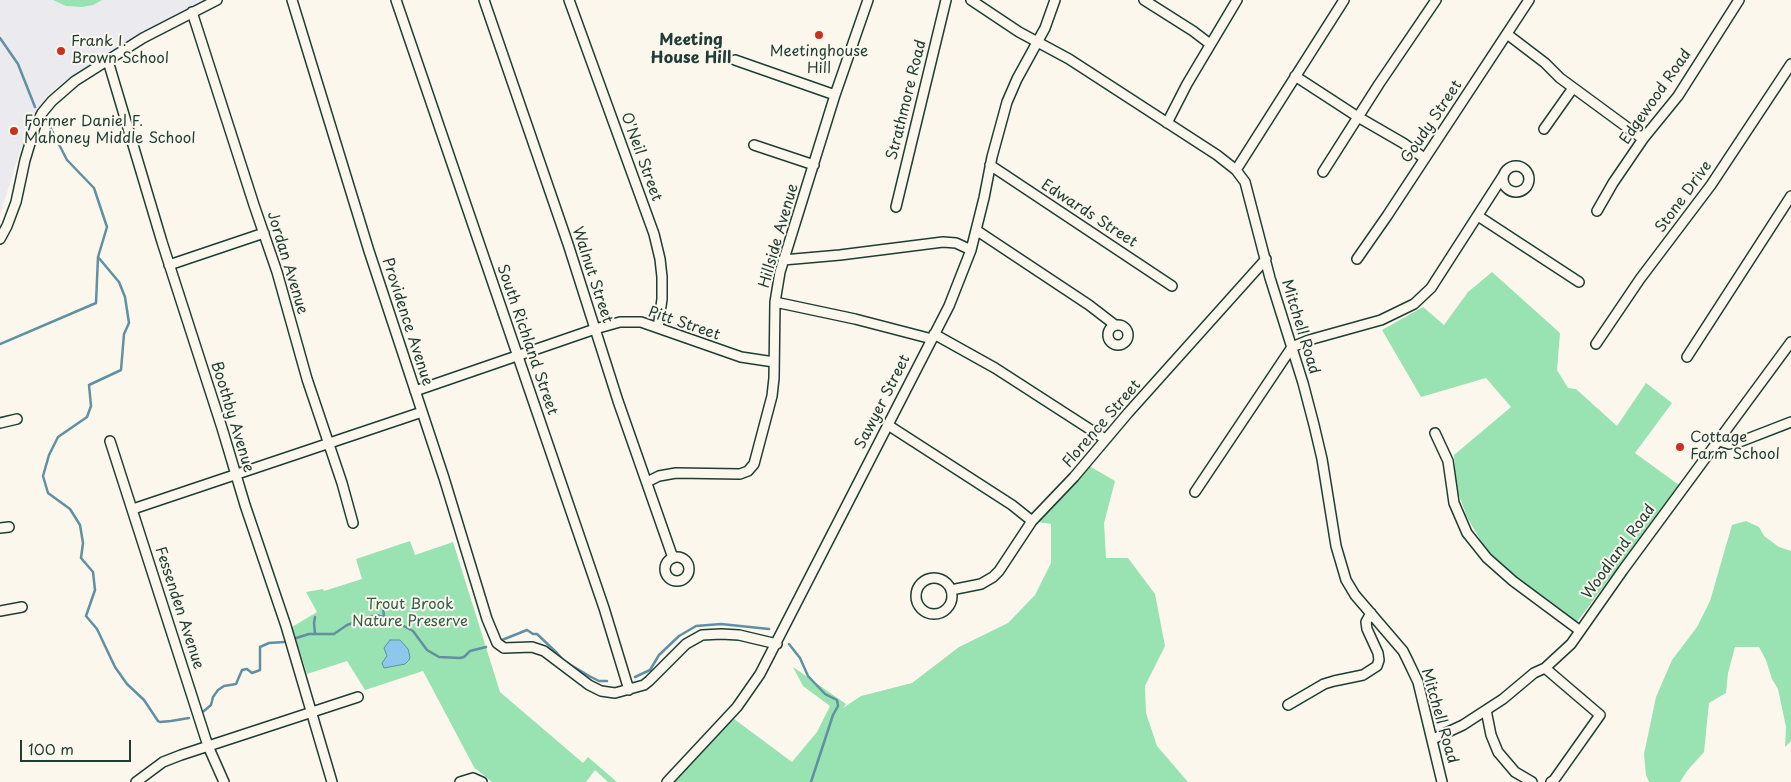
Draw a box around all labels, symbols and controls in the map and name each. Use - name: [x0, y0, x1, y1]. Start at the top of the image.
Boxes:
- marker: Meetinghouse Hill: [813, 29, 825, 41]
- district label: Meeting House Hill: [651, 31, 731, 69]
- place label: Frank I. Brown School: [71, 33, 169, 68]
- street label: Strathmore Road: [883, 38, 931, 162]
- place label: Meetinghouse Hill: [770, 43, 868, 78]
- marker: Frank I. Brown School: [55, 45, 67, 57]
- street label: Edgewood Road: [1617, 46, 1695, 148]
- street label: Goudy Street: [1398, 77, 1466, 167]
- street label: O'Neil Street: [617, 110, 665, 204]
- place label: Former Daniel F. Mahoney Middle School: [24, 113, 196, 148]
- marker: Former Daniel F. Mahoney Middle School: [8, 125, 20, 137]
- street label: Stone Drive: [1652, 158, 1716, 236]
- street label: Edwards Street: [1038, 176, 1140, 252]
- street label: Hillside Avenue: [756, 182, 802, 290]
- street label: Jordan Avenue: [263, 209, 311, 317]
- street label: Walnut Street: [568, 224, 616, 326]
- street label: Providence Avenue: [378, 256, 436, 388]
- street label: South Richland Street: [493, 262, 561, 418]
- street label: Mitchell Road: [1277, 277, 1323, 377]
- street label: Pitt Street: [646, 303, 722, 345]
- street label: Sawyer Street: [852, 352, 914, 452]
- street label: Boothby Avenue: [207, 359, 257, 475]
- street label: Florence Street: [1059, 377, 1145, 471]
- place label: Cottage Farm School: [1690, 429, 1780, 464]
- marker: Cottage Farm School: [1674, 441, 1686, 453]
- street label: Woodland Road: [1579, 501, 1659, 603]
- street label: Fessenden Avenue: [151, 544, 207, 672]
- park label: Trout Brook Nature Preserve: [352, 596, 468, 631]
- street label: Mitchell Road: [1417, 666, 1461, 766]
- scale bar: [22, 730, 134, 762]
- text: 100 m: [28, 737, 74, 760]

